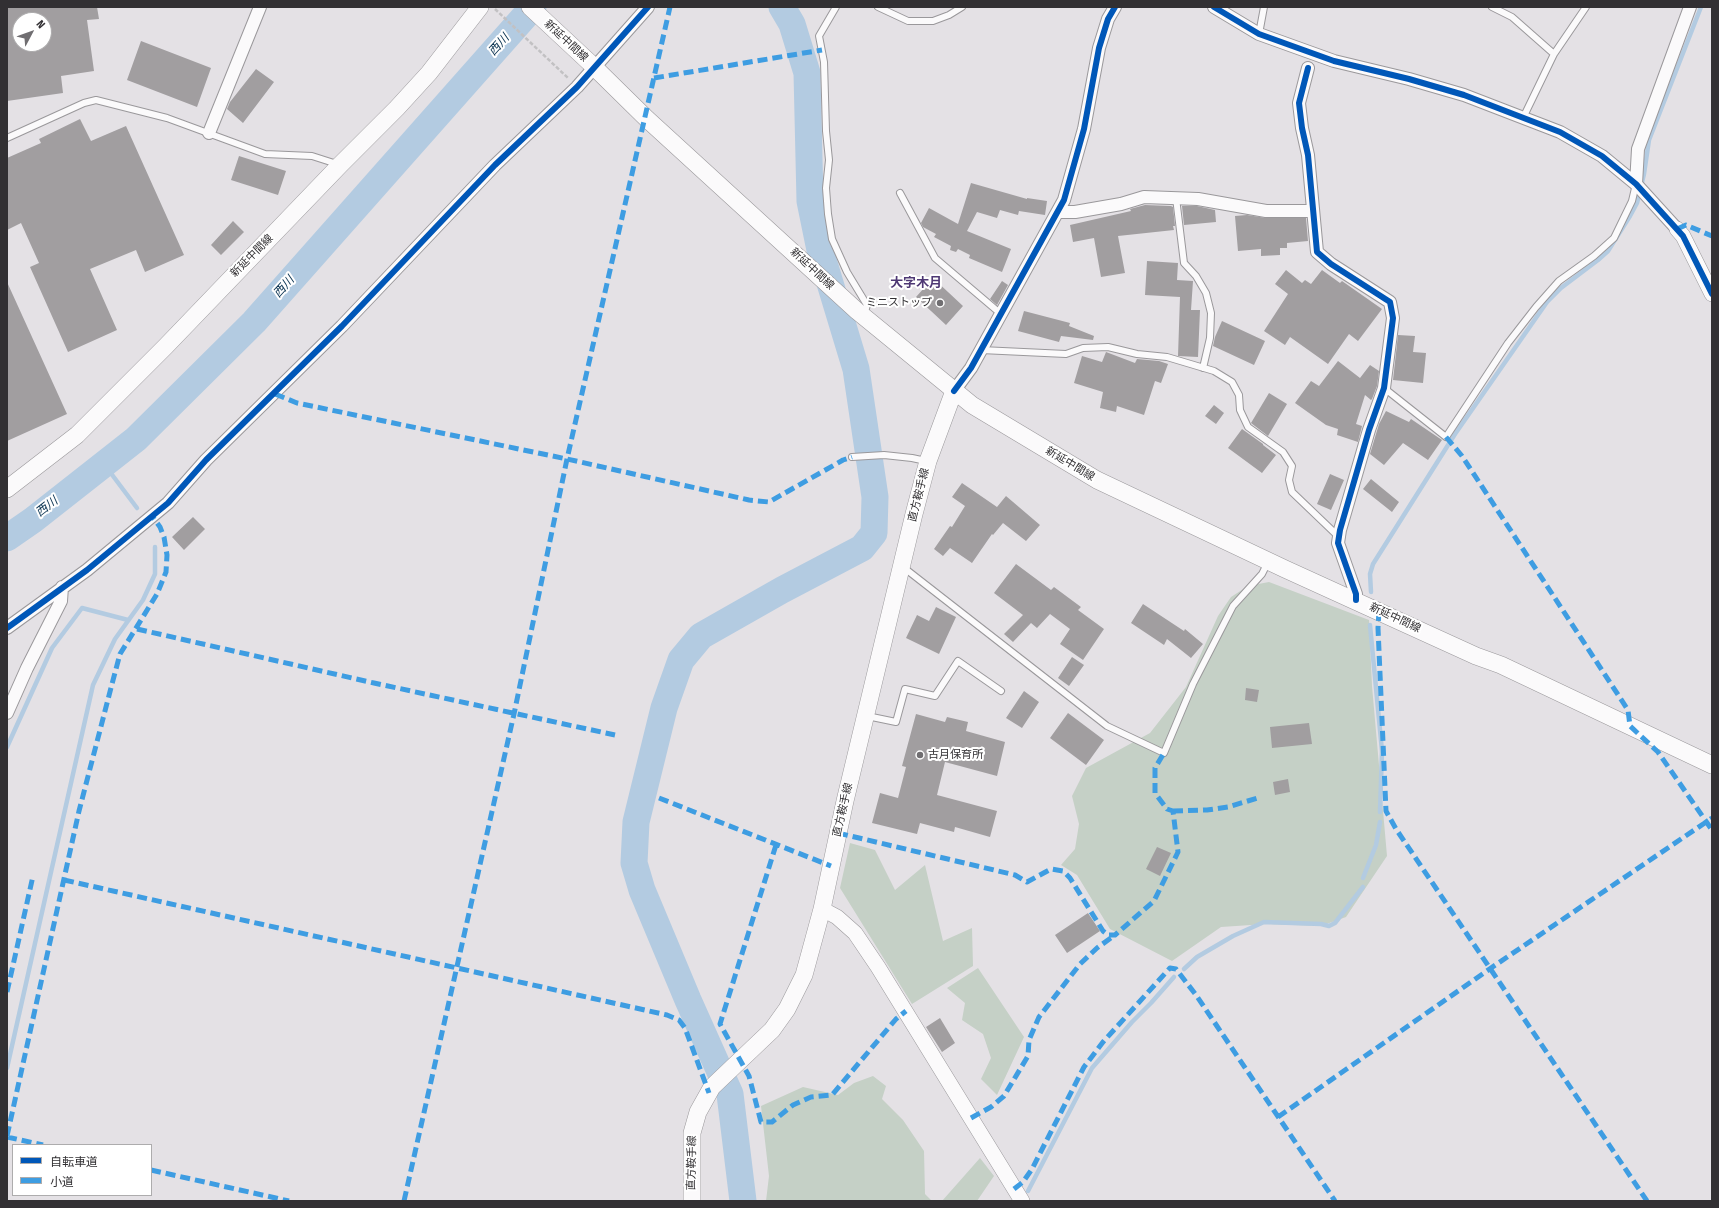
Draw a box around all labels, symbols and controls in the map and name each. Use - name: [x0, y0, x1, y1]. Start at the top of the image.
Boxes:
- north arrow: [12, 12, 52, 52]
- street label: 新延中間線: [541, 17, 591, 65]
- text: N: [34, 18, 48, 31]
- water label: 西川: [486, 31, 512, 59]
- street label: 新延中間線: [228, 232, 276, 280]
- street label: 新延中間線: [787, 245, 837, 293]
- water label: 西川: [271, 273, 297, 301]
- district label: 大字木月: [890, 275, 942, 291]
- place label: ミニストップ: [866, 296, 932, 310]
- marker: ミニストップ: [935, 298, 945, 308]
- street label: 新延中間線: [1043, 444, 1097, 484]
- street label: 直方鞍手線: [906, 467, 932, 523]
- water label: 西川: [33, 494, 61, 520]
- street label: 新延中間線: [1367, 600, 1423, 636]
- place label: 古月保育所: [928, 748, 983, 762]
- marker: 古月保育所: [915, 750, 925, 760]
- street label: 直方鞍手線: [830, 782, 856, 838]
- street label: 直方鞍手線: [685, 1135, 699, 1191]
- legend: [12, 1144, 152, 1196]
- text: 自転車道: [50, 1155, 98, 1169]
- text: 小道: [50, 1175, 74, 1189]

